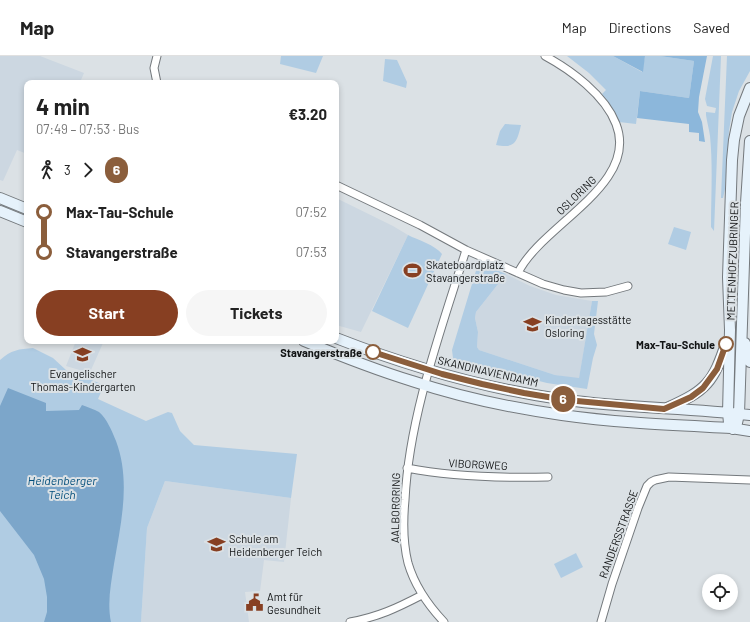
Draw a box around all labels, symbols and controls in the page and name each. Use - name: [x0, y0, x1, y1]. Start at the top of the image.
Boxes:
- text: Map: [20, 16, 54, 39]
- text: Map: [562, 19, 587, 36]
- text: Directions: [609, 19, 671, 36]
- text: Saved: [693, 19, 730, 36]
- text: 4 min: [36, 93, 90, 119]
- text: €3.20: [288, 105, 327, 123]
- text: 07:49 – 07:53 · Bus: [36, 121, 139, 137]
- icon: walk: [36, 159, 58, 181]
- icon: forward: [77, 159, 99, 181]
- text: 6: [113, 161, 120, 178]
- text: 3: [64, 162, 71, 178]
- street label: OSLORING: [553, 173, 599, 217]
- street label: METTENHOFZUBRINGER: [723, 201, 741, 321]
- text: Max-Tau-Schule: [66, 203, 174, 221]
- text: 07:52: [295, 204, 327, 220]
- text: Stavangerstraße: [66, 243, 178, 261]
- text: 07:53: [296, 244, 327, 260]
- place label: Skateboardplatz Stavangerstraße: [426, 258, 505, 284]
- sports icon: Skateboardplatz Stavangerstraße: [403, 260, 423, 280]
- button: Start: [36, 290, 178, 336]
- button: Tickets: [186, 290, 327, 336]
- place label: Kindertagesstätte Osloring: [545, 313, 632, 339]
- school or university icon: Kindertagesstätte Osloring: [522, 315, 542, 335]
- marker: Max-Tau-Schule: [718, 336, 734, 352]
- place label: Max-Tau-Schule: [636, 338, 715, 351]
- marker: Stavangerstraße: [365, 344, 381, 360]
- school or university icon: Evangelischer Thomas-Kindergarten: [73, 345, 93, 365]
- place label: Stavangerstraße: [280, 346, 362, 359]
- street label: SKANDINAVIENDAMM: [436, 353, 540, 389]
- place label: Evangelischer Thomas-Kindergarten: [31, 367, 135, 393]
- line badge: 6: [550, 386, 576, 412]
- text: 6: [559, 390, 567, 407]
- street label: VIBORGWEG: [448, 456, 508, 472]
- water label: Heidenberger Teich: [28, 473, 97, 501]
- street label: AALBORGRING: [388, 473, 402, 543]
- street label: RANDERSSTRASSE: [596, 488, 640, 580]
- place label: Schule am Heidenberger Teich: [229, 532, 322, 558]
- school or university icon: Schule am Heidenberger Teich: [206, 534, 226, 554]
- map controls: [702, 574, 738, 610]
- button: locate: [702, 574, 738, 610]
- place label: Amt für Gesundheit: [267, 590, 321, 616]
- public building icon: Amt für Gesundheit: [244, 592, 264, 612]

